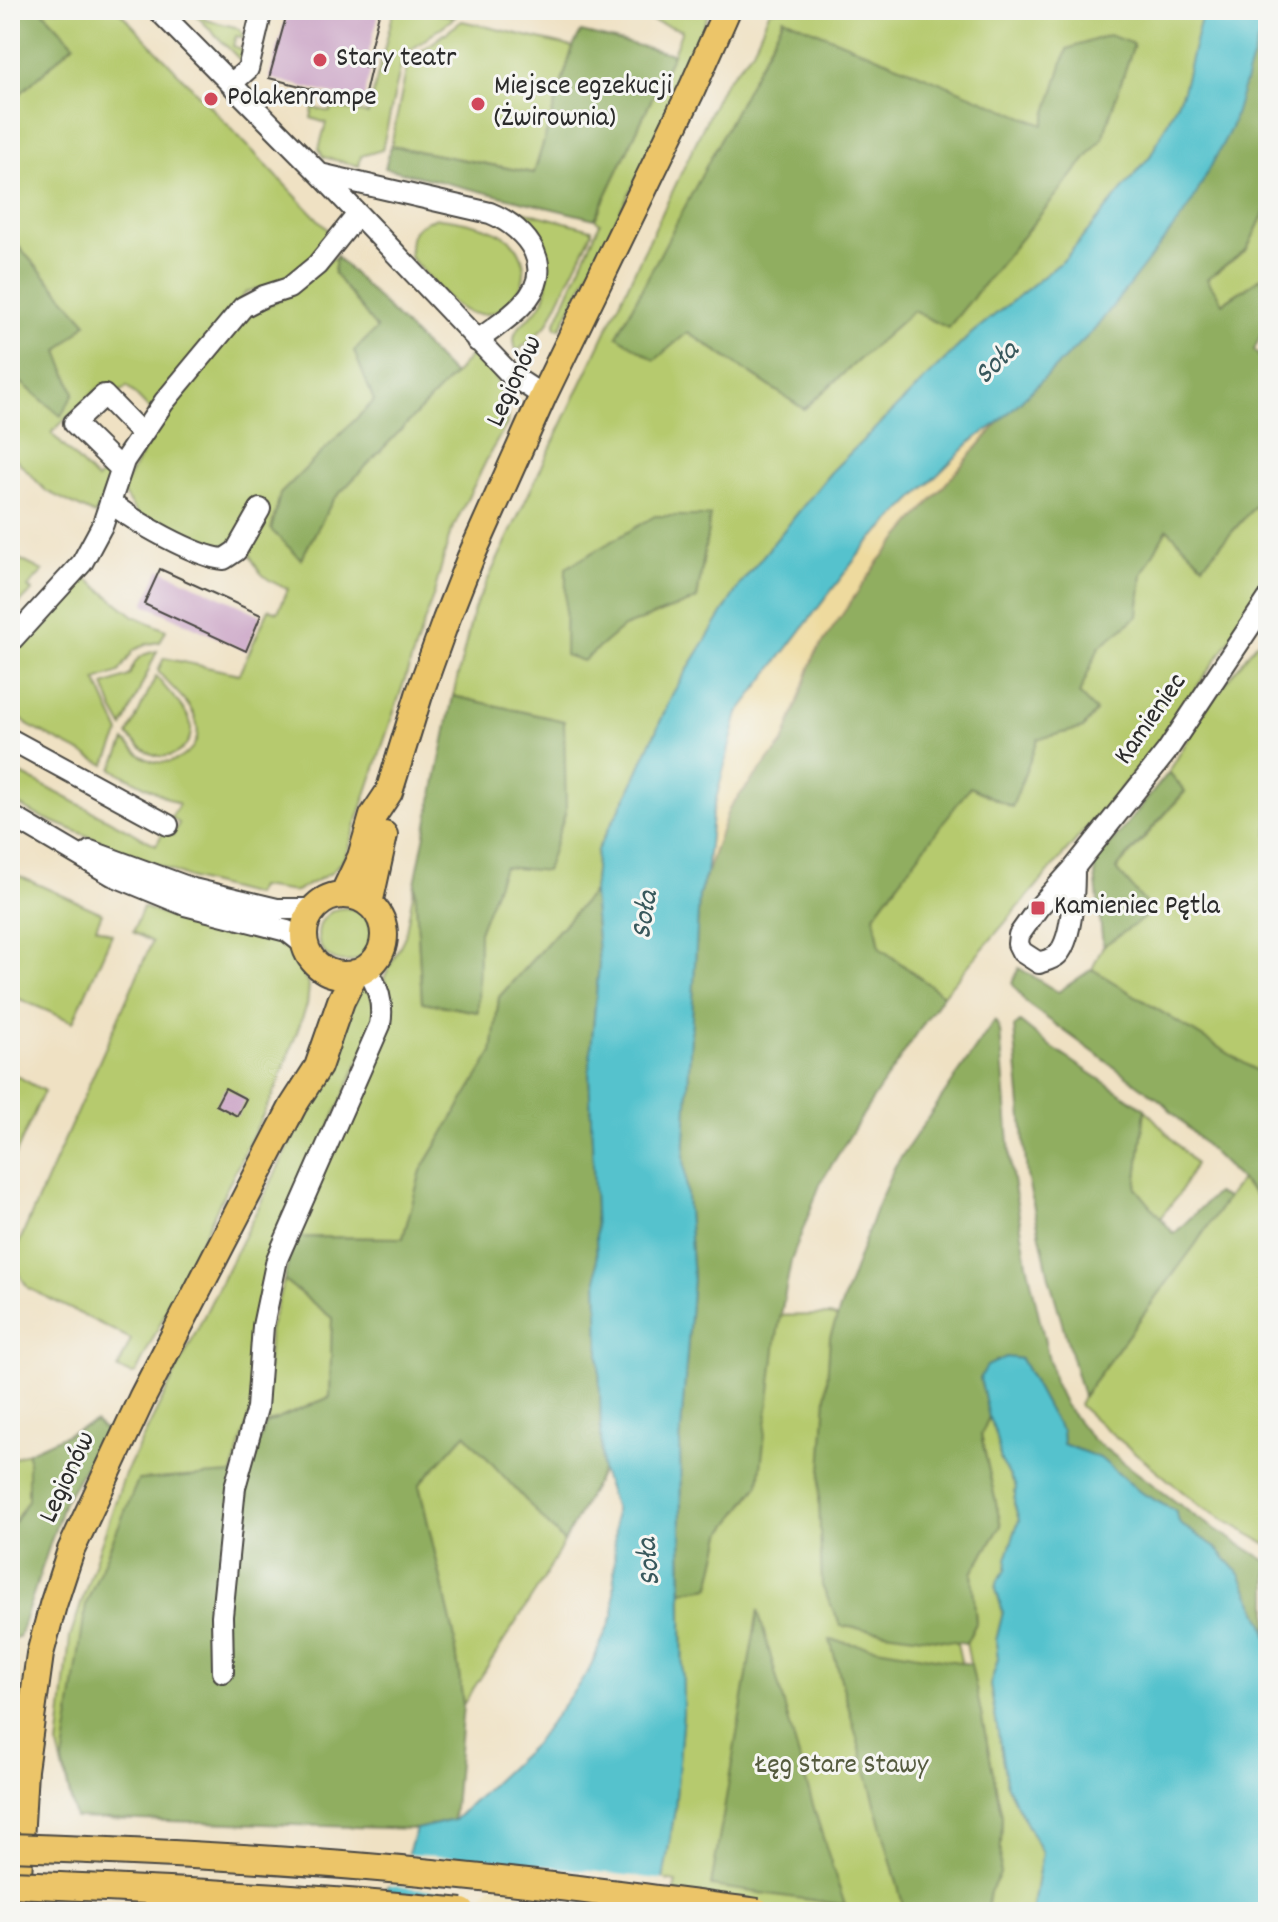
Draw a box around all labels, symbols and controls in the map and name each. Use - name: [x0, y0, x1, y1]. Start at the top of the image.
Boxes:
- place label: Stary teatr: [336, 40, 457, 80]
- marker: Stary teatr: [311, 51, 329, 69]
- place label: Miejsce egzekucji (Żwirownia): [494, 68, 672, 140]
- place label: Polakenrampe: [227, 79, 377, 119]
- marker: Polakenrampe: [202, 90, 220, 108]
- marker: Miejsce egzekucji (Żwirownia): [469, 95, 487, 113]
- street label: Legionów: [477, 330, 555, 434]
- water label: Soła: [966, 330, 1032, 396]
- street label: Kamieniec: [1106, 666, 1198, 774]
- water label: Soła: [622, 886, 672, 942]
- place label: Kamieniec Pętla: [1054, 888, 1221, 928]
- marker: Kamieniec Pętla: [1029, 899, 1047, 917]
- street label: Legionów: [30, 1426, 108, 1530]
- water label: Soła: [627, 1534, 675, 1588]
- park label: Łęg Stare Stawy: [755, 1747, 929, 1787]

